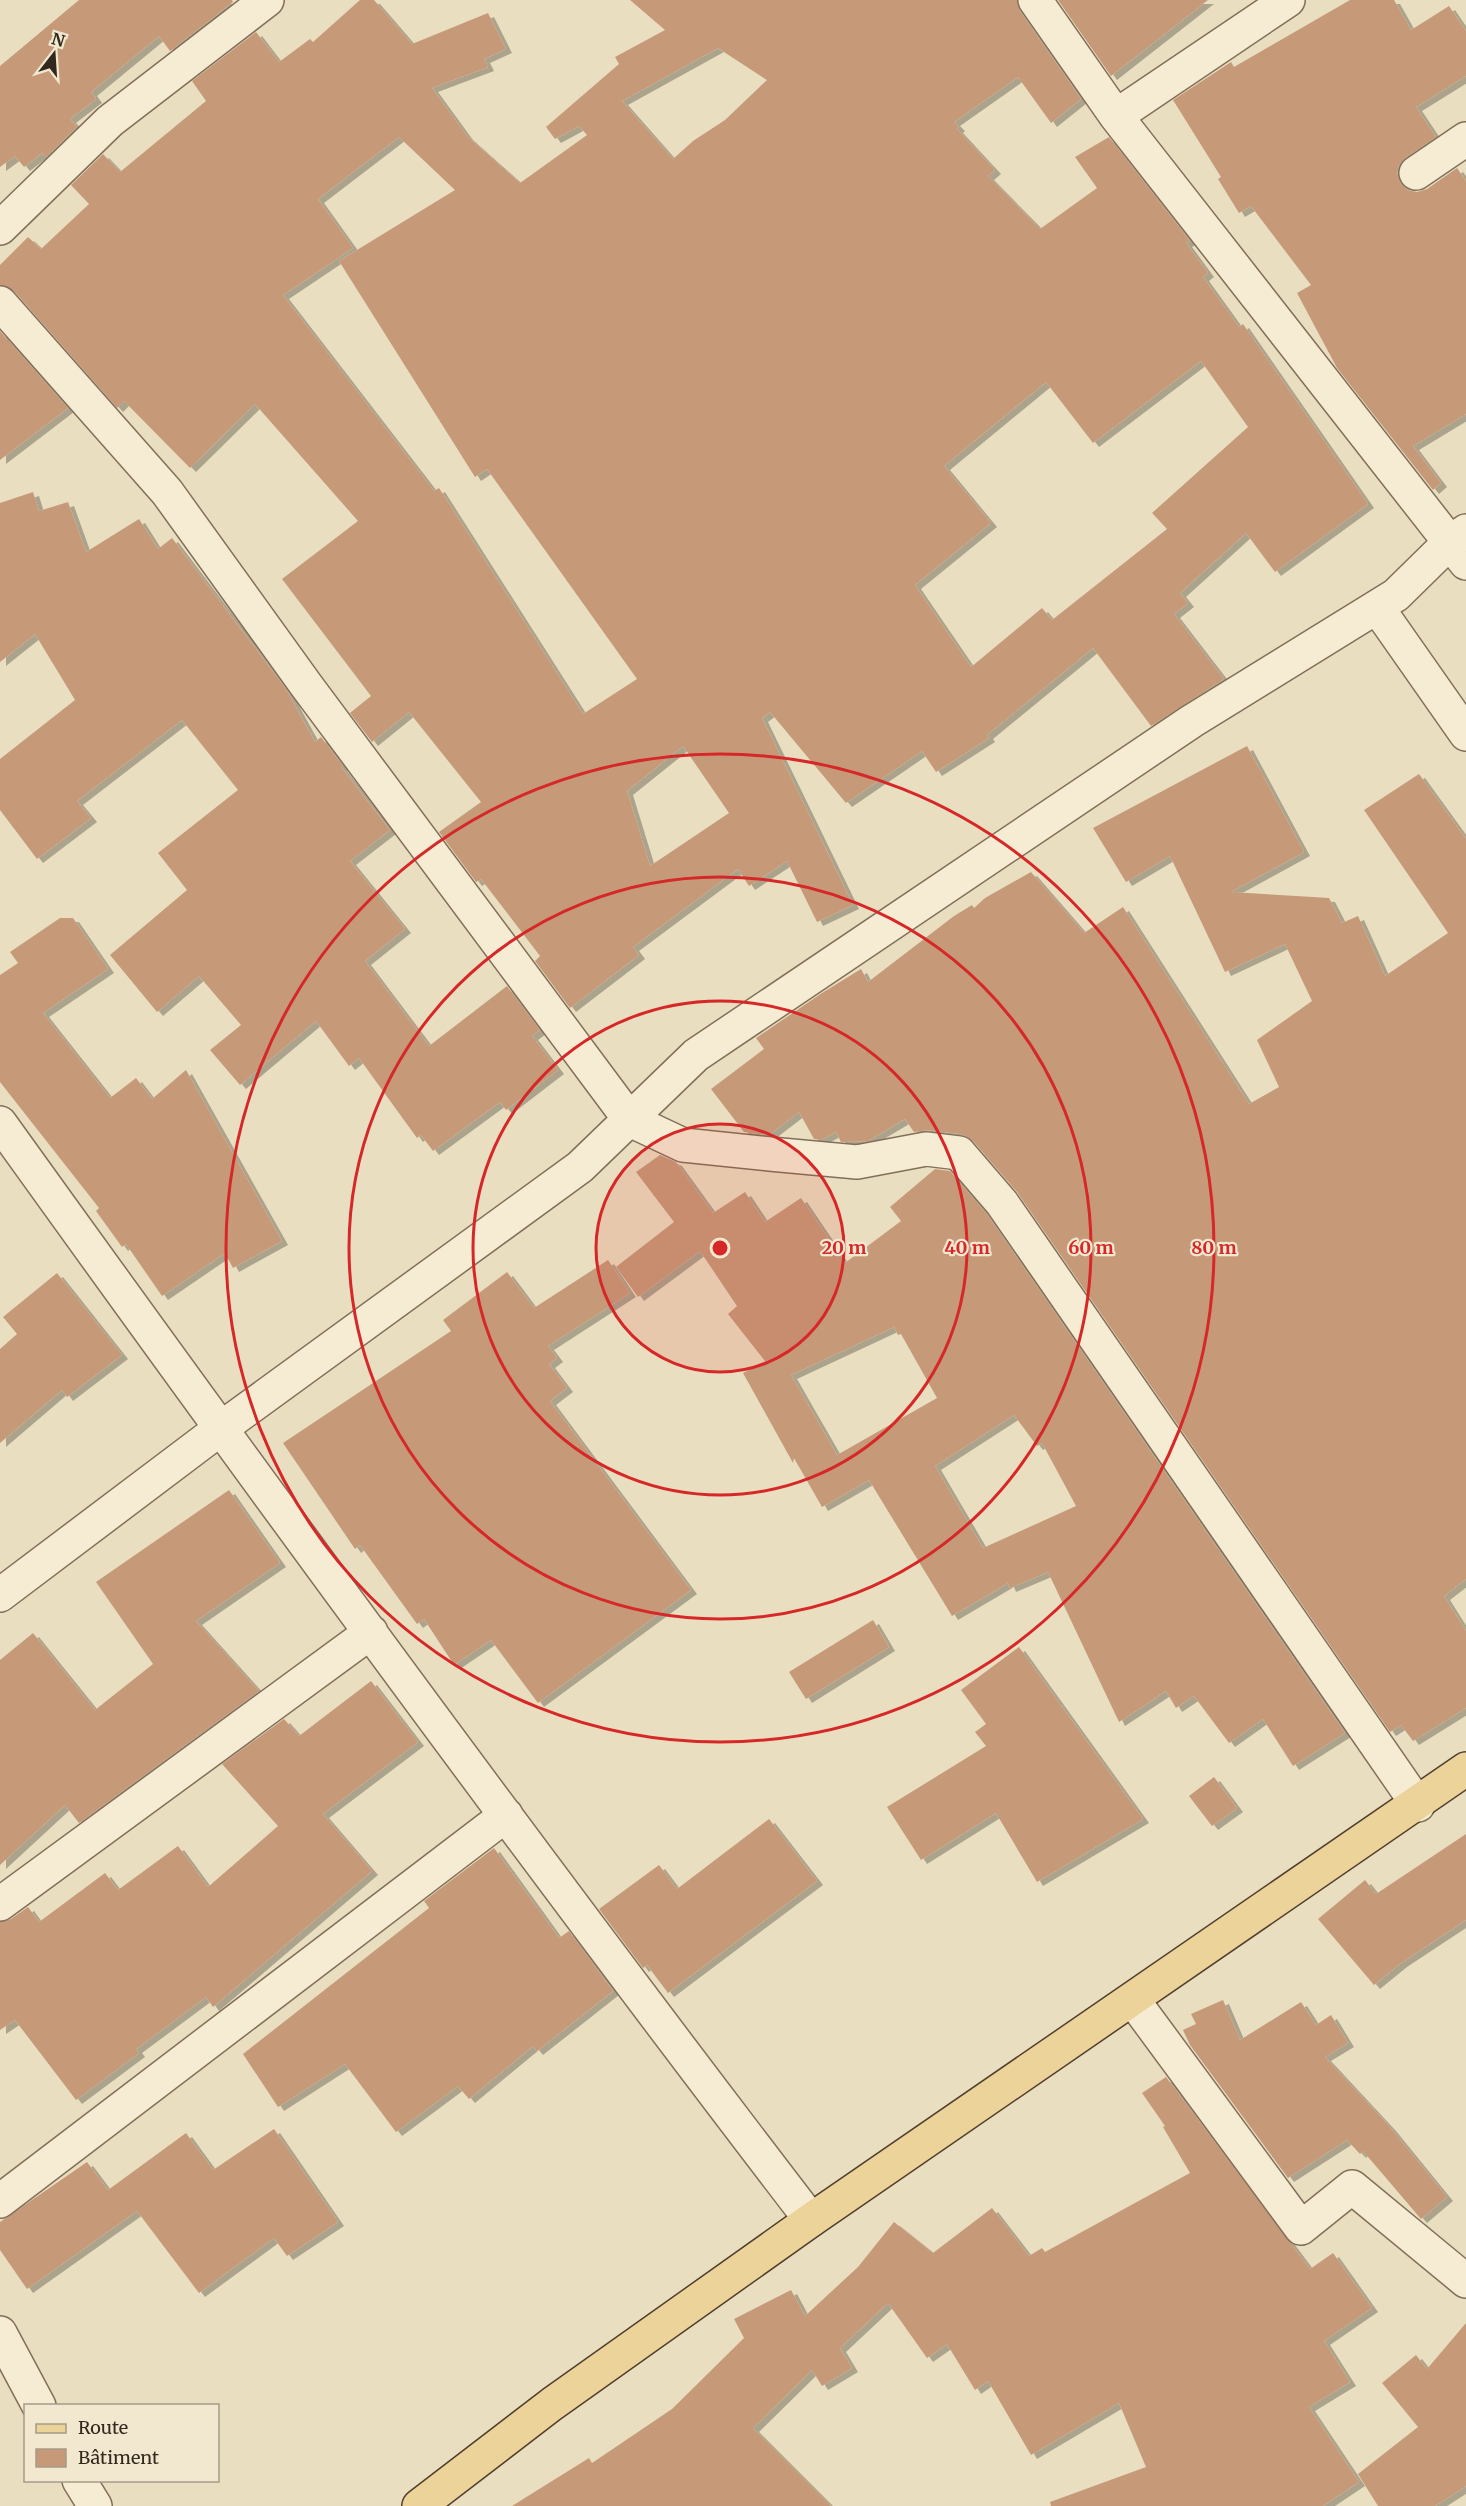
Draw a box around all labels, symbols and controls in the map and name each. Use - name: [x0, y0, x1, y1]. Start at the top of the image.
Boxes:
- north arrow: [24, 24, 84, 84]
- text: N: [49, 28, 68, 51]
- text: 20 m: [822, 1236, 866, 1259]
- text: 40 m: [944, 1236, 990, 1259]
- text: 60 m: [1068, 1236, 1114, 1259]
- text: 80 m: [1191, 1236, 1237, 1259]
- centre of rings: [710, 1238, 730, 1258]
- legend: [24, 2404, 219, 2482]
- text: Route: [78, 2416, 128, 2439]
- text: Bâtiment: [78, 2446, 159, 2469]

